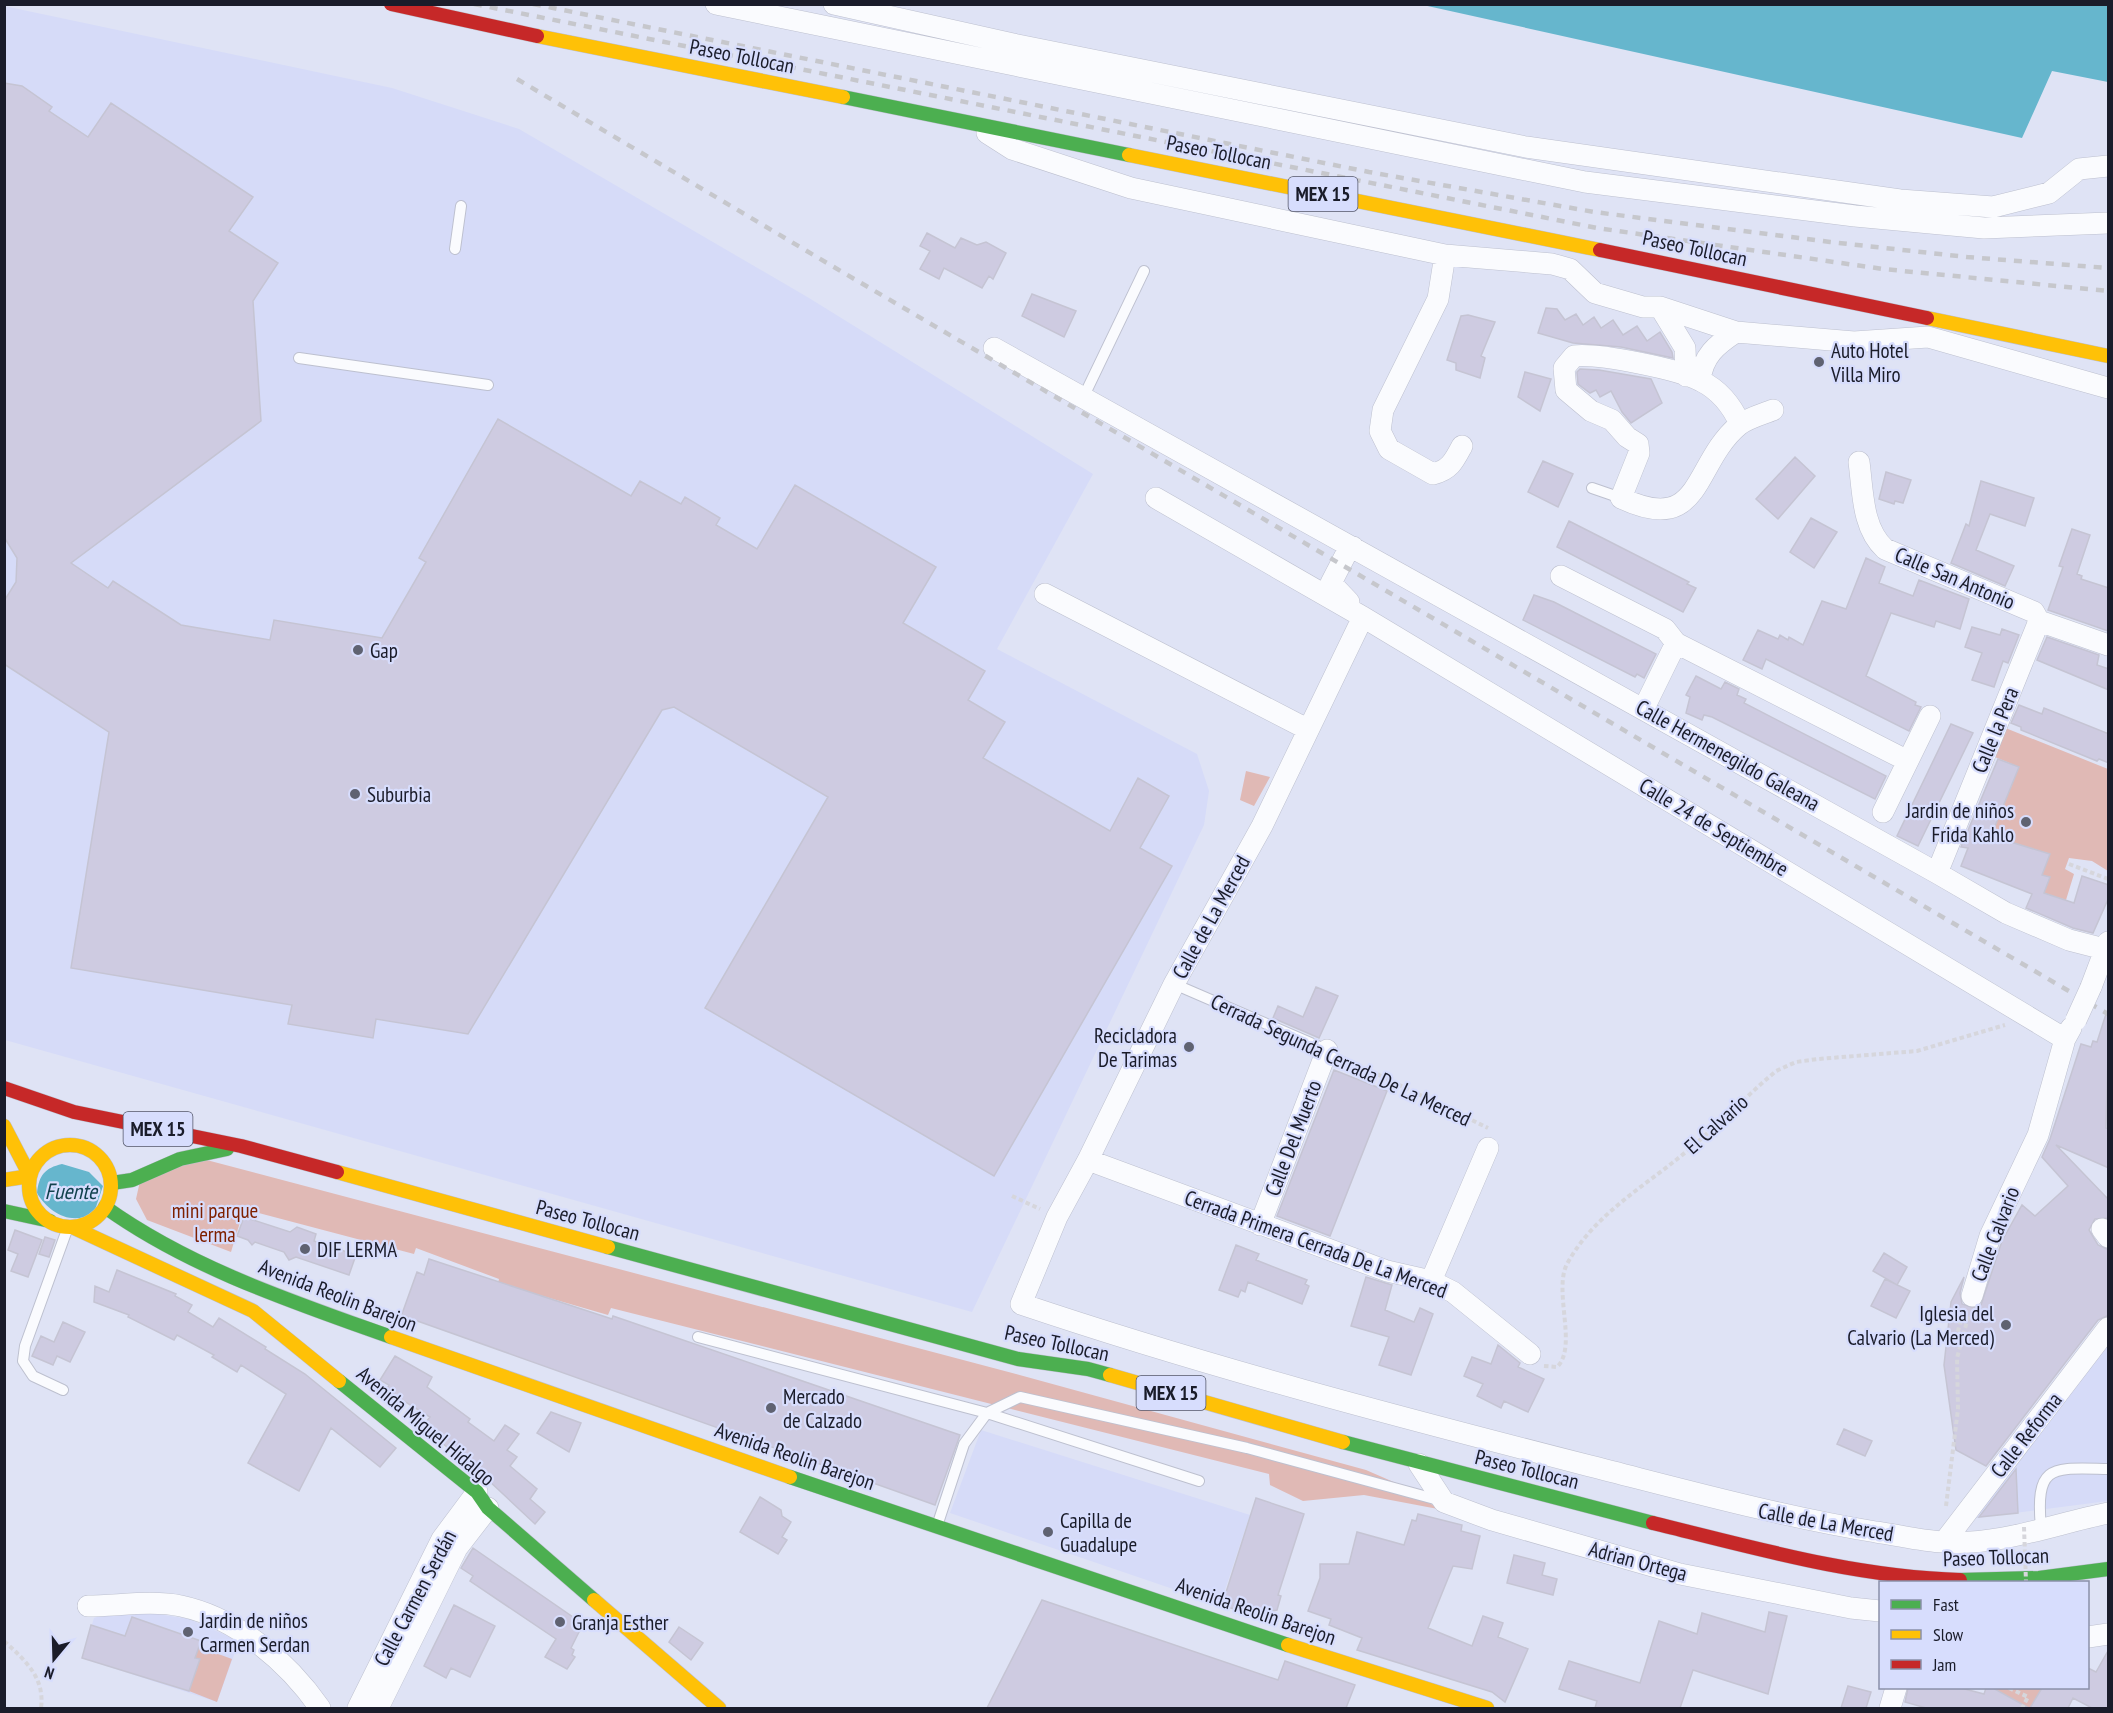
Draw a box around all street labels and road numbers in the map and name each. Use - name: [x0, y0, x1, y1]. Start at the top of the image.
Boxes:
- street label: Paseo Tollocan: [687, 33, 797, 79]
- street label: Paseo Tollocan: [1164, 129, 1274, 175]
- road number: MEX 15: [1288, 177, 1358, 211]
- street label: Paseo Tollocan: [1640, 224, 1750, 272]
- street label: Calle San Antonio: [1891, 541, 2019, 615]
- street label: Calle la Pera: [1966, 683, 2024, 777]
- street label: Calle Hermenegildo Galeana: [1631, 693, 1825, 817]
- street label: Calle 24 de Septiembre: [1635, 772, 1793, 882]
- street label: Calle de La Merced: [1166, 851, 1256, 983]
- street label: Cerrada Segunda Cerrada De La Merced: [1207, 988, 1475, 1132]
- street label: Calle Del Muerto: [1259, 1076, 1327, 1200]
- street label: El Calvario: [1678, 1088, 1754, 1160]
- road number: MEX 15: [124, 1112, 192, 1146]
- street label: Calle Calvario: [1965, 1183, 2025, 1285]
- street label: Cerrada Primera Cerrada De La Merced: [1181, 1184, 1451, 1304]
- street label: Paseo Tollocan: [533, 1193, 643, 1247]
- street label: Avenida Reolin Barejon: [255, 1252, 421, 1338]
- street label: Paseo Tollocan: [1002, 1319, 1112, 1367]
- street label: Avenida Miguel Hidalgo: [351, 1360, 501, 1492]
- road number: MEX 15: [1136, 1376, 1206, 1410]
- street label: Calle Reforma: [1984, 1387, 2068, 1483]
- street label: Avenida Reolin Barejon: [712, 1416, 878, 1496]
- street label: Paseo Tollocan: [1472, 1443, 1582, 1495]
- street label: Calle de La Merced: [1756, 1497, 1896, 1547]
- street label: Calle Carmen Serdán: [368, 1525, 462, 1671]
- street label: Adrian Ortega: [1586, 1535, 1690, 1587]
- street label: Paseo Tollocan: [1942, 1542, 2050, 1572]
- street label: Avenida Reolin Barejon: [1173, 1571, 1339, 1651]

